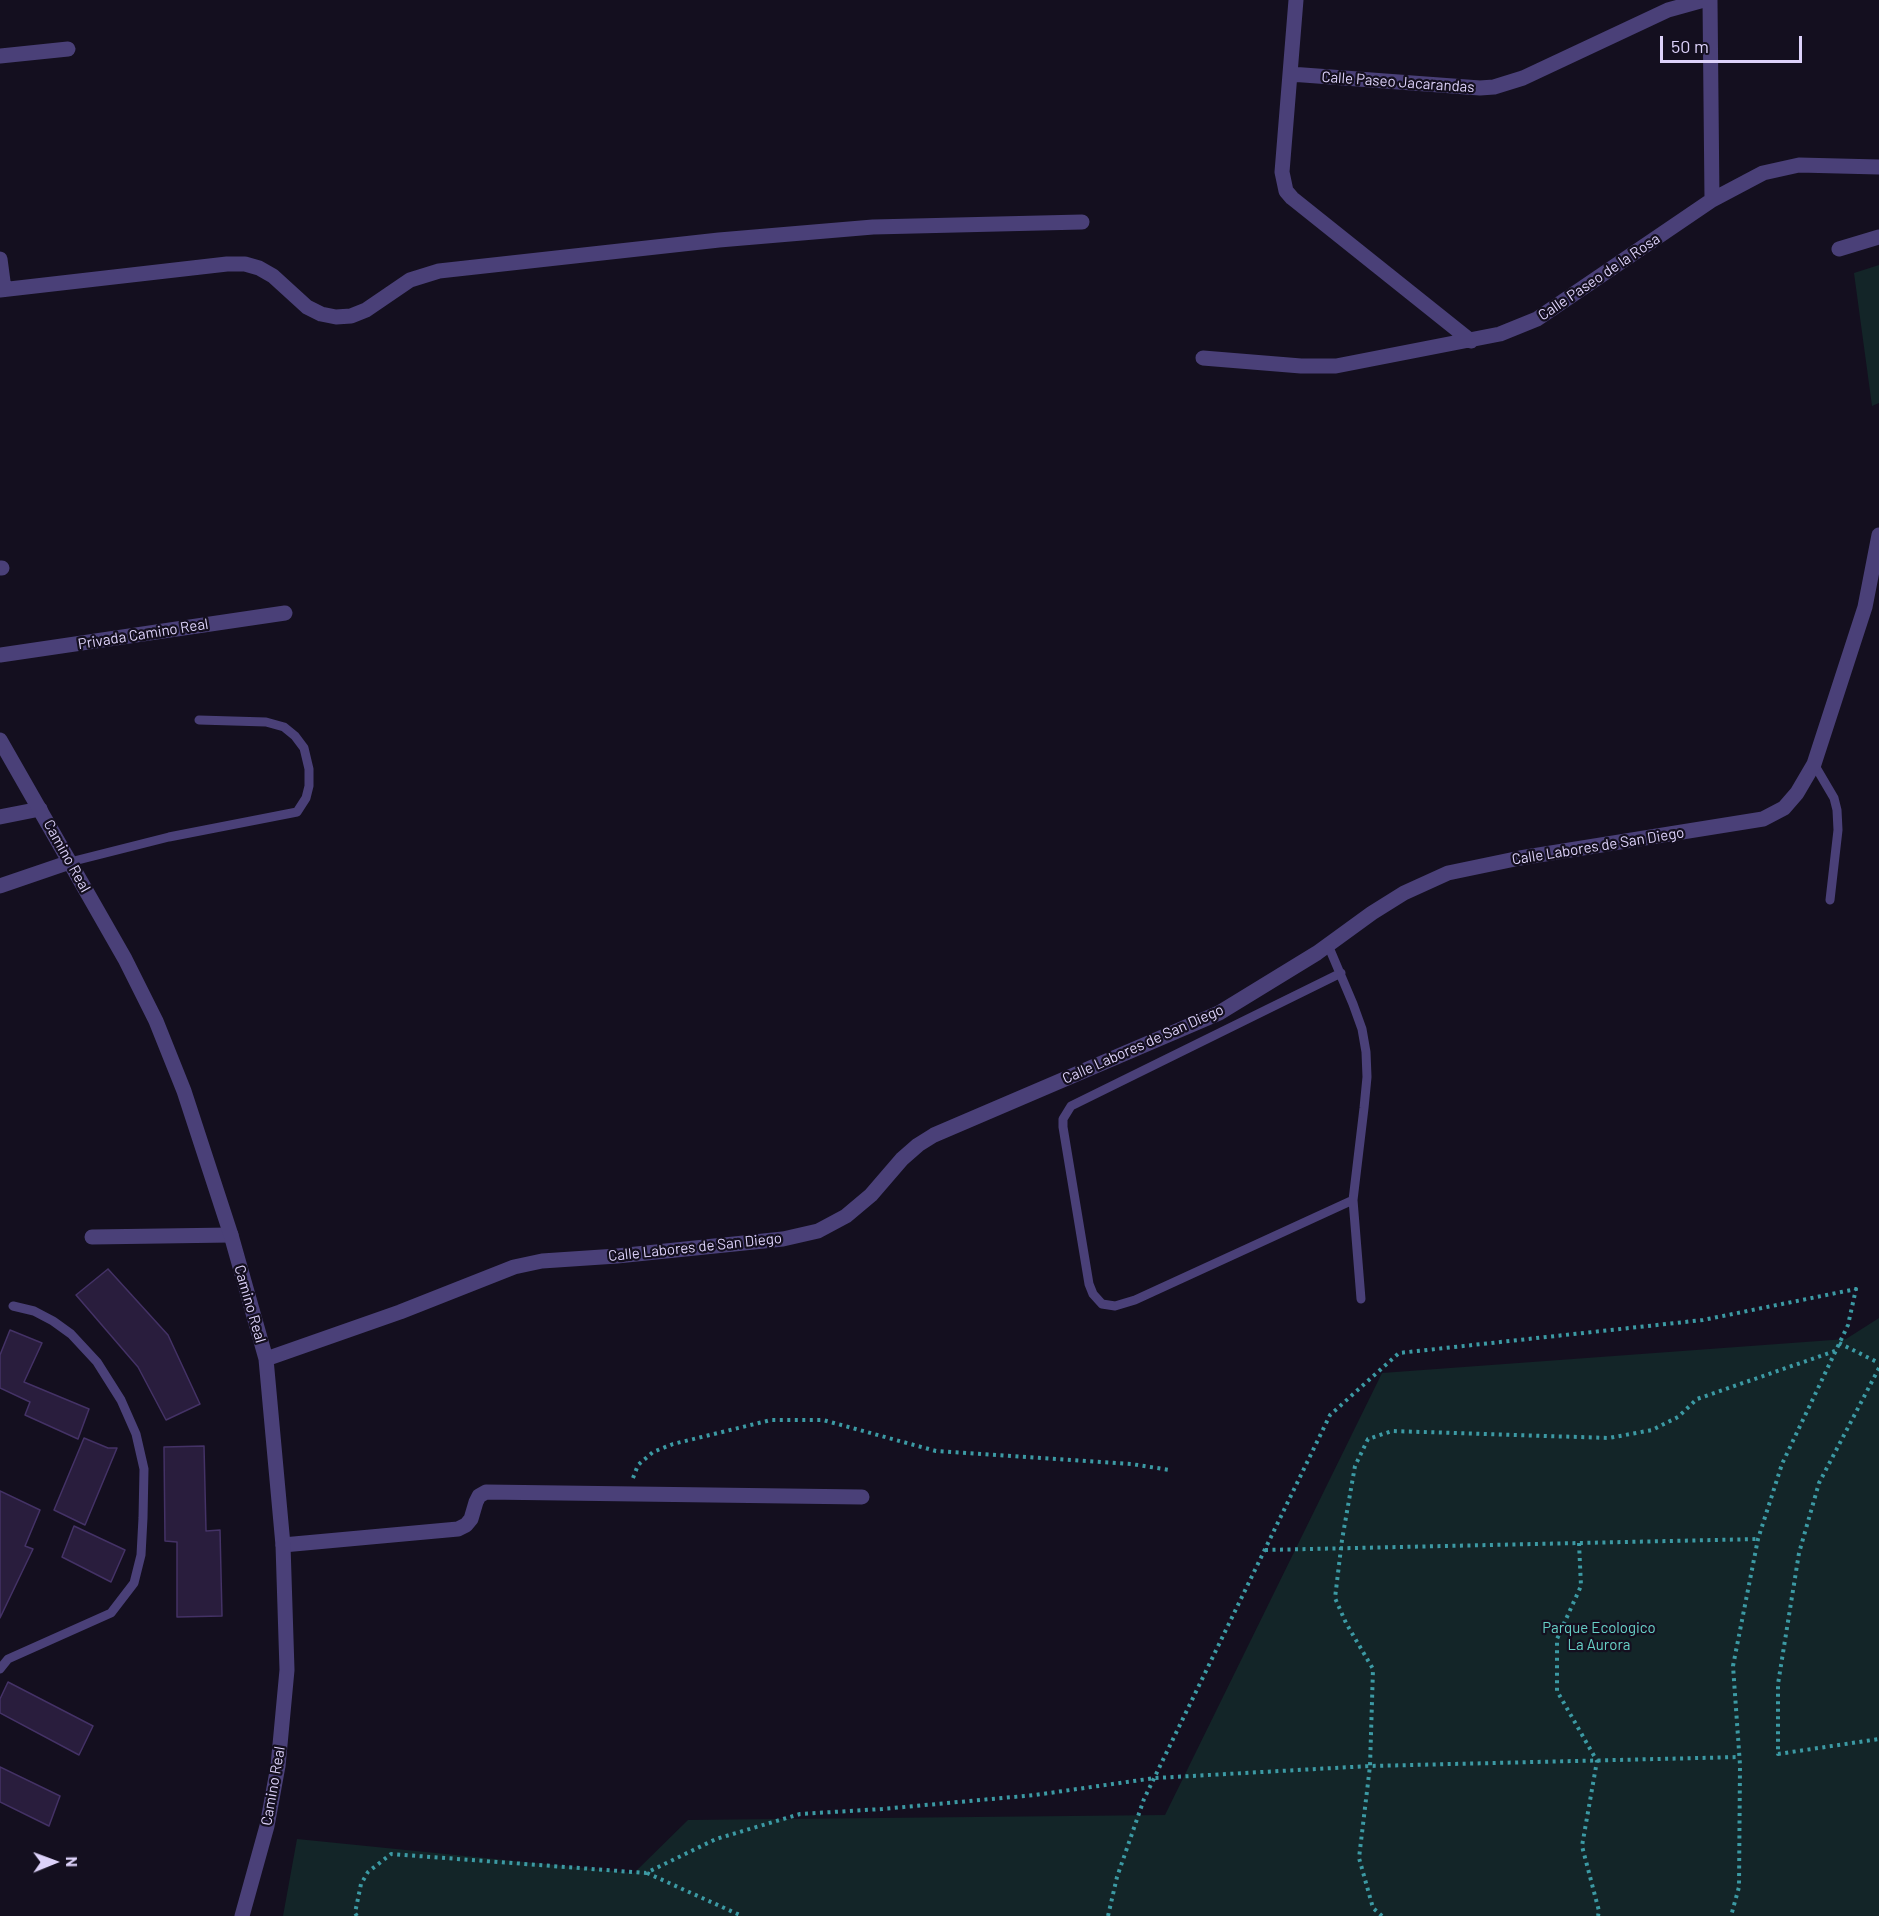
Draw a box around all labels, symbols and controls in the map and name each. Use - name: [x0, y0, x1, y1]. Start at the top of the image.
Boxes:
- scale bar: [1663, 24, 1806, 62]
- text: 50 m: [1671, 35, 1709, 57]
- street label: Calle Paseo Jacarandas: [1321, 68, 1475, 96]
- street label: Calle Paseo de la Rosa: [1535, 230, 1663, 324]
- street label: Privada Camino Real: [76, 615, 210, 653]
- street label: Camino Real: [40, 817, 94, 895]
- street label: Calle Labores de San Diego: [1510, 823, 1686, 869]
- street label: Calle Labores de San Diego: [1060, 1000, 1226, 1088]
- street label: Calle Labores de San Diego: [607, 1229, 783, 1265]
- street label: Camino Real: [230, 1263, 270, 1345]
- park label: Parque Ecologico La Aurora: [1542, 1619, 1656, 1654]
- street label: Camino Real: [257, 1745, 289, 1827]
- north arrow: [24, 1832, 84, 1892]
- text: N: [63, 1856, 82, 1867]

